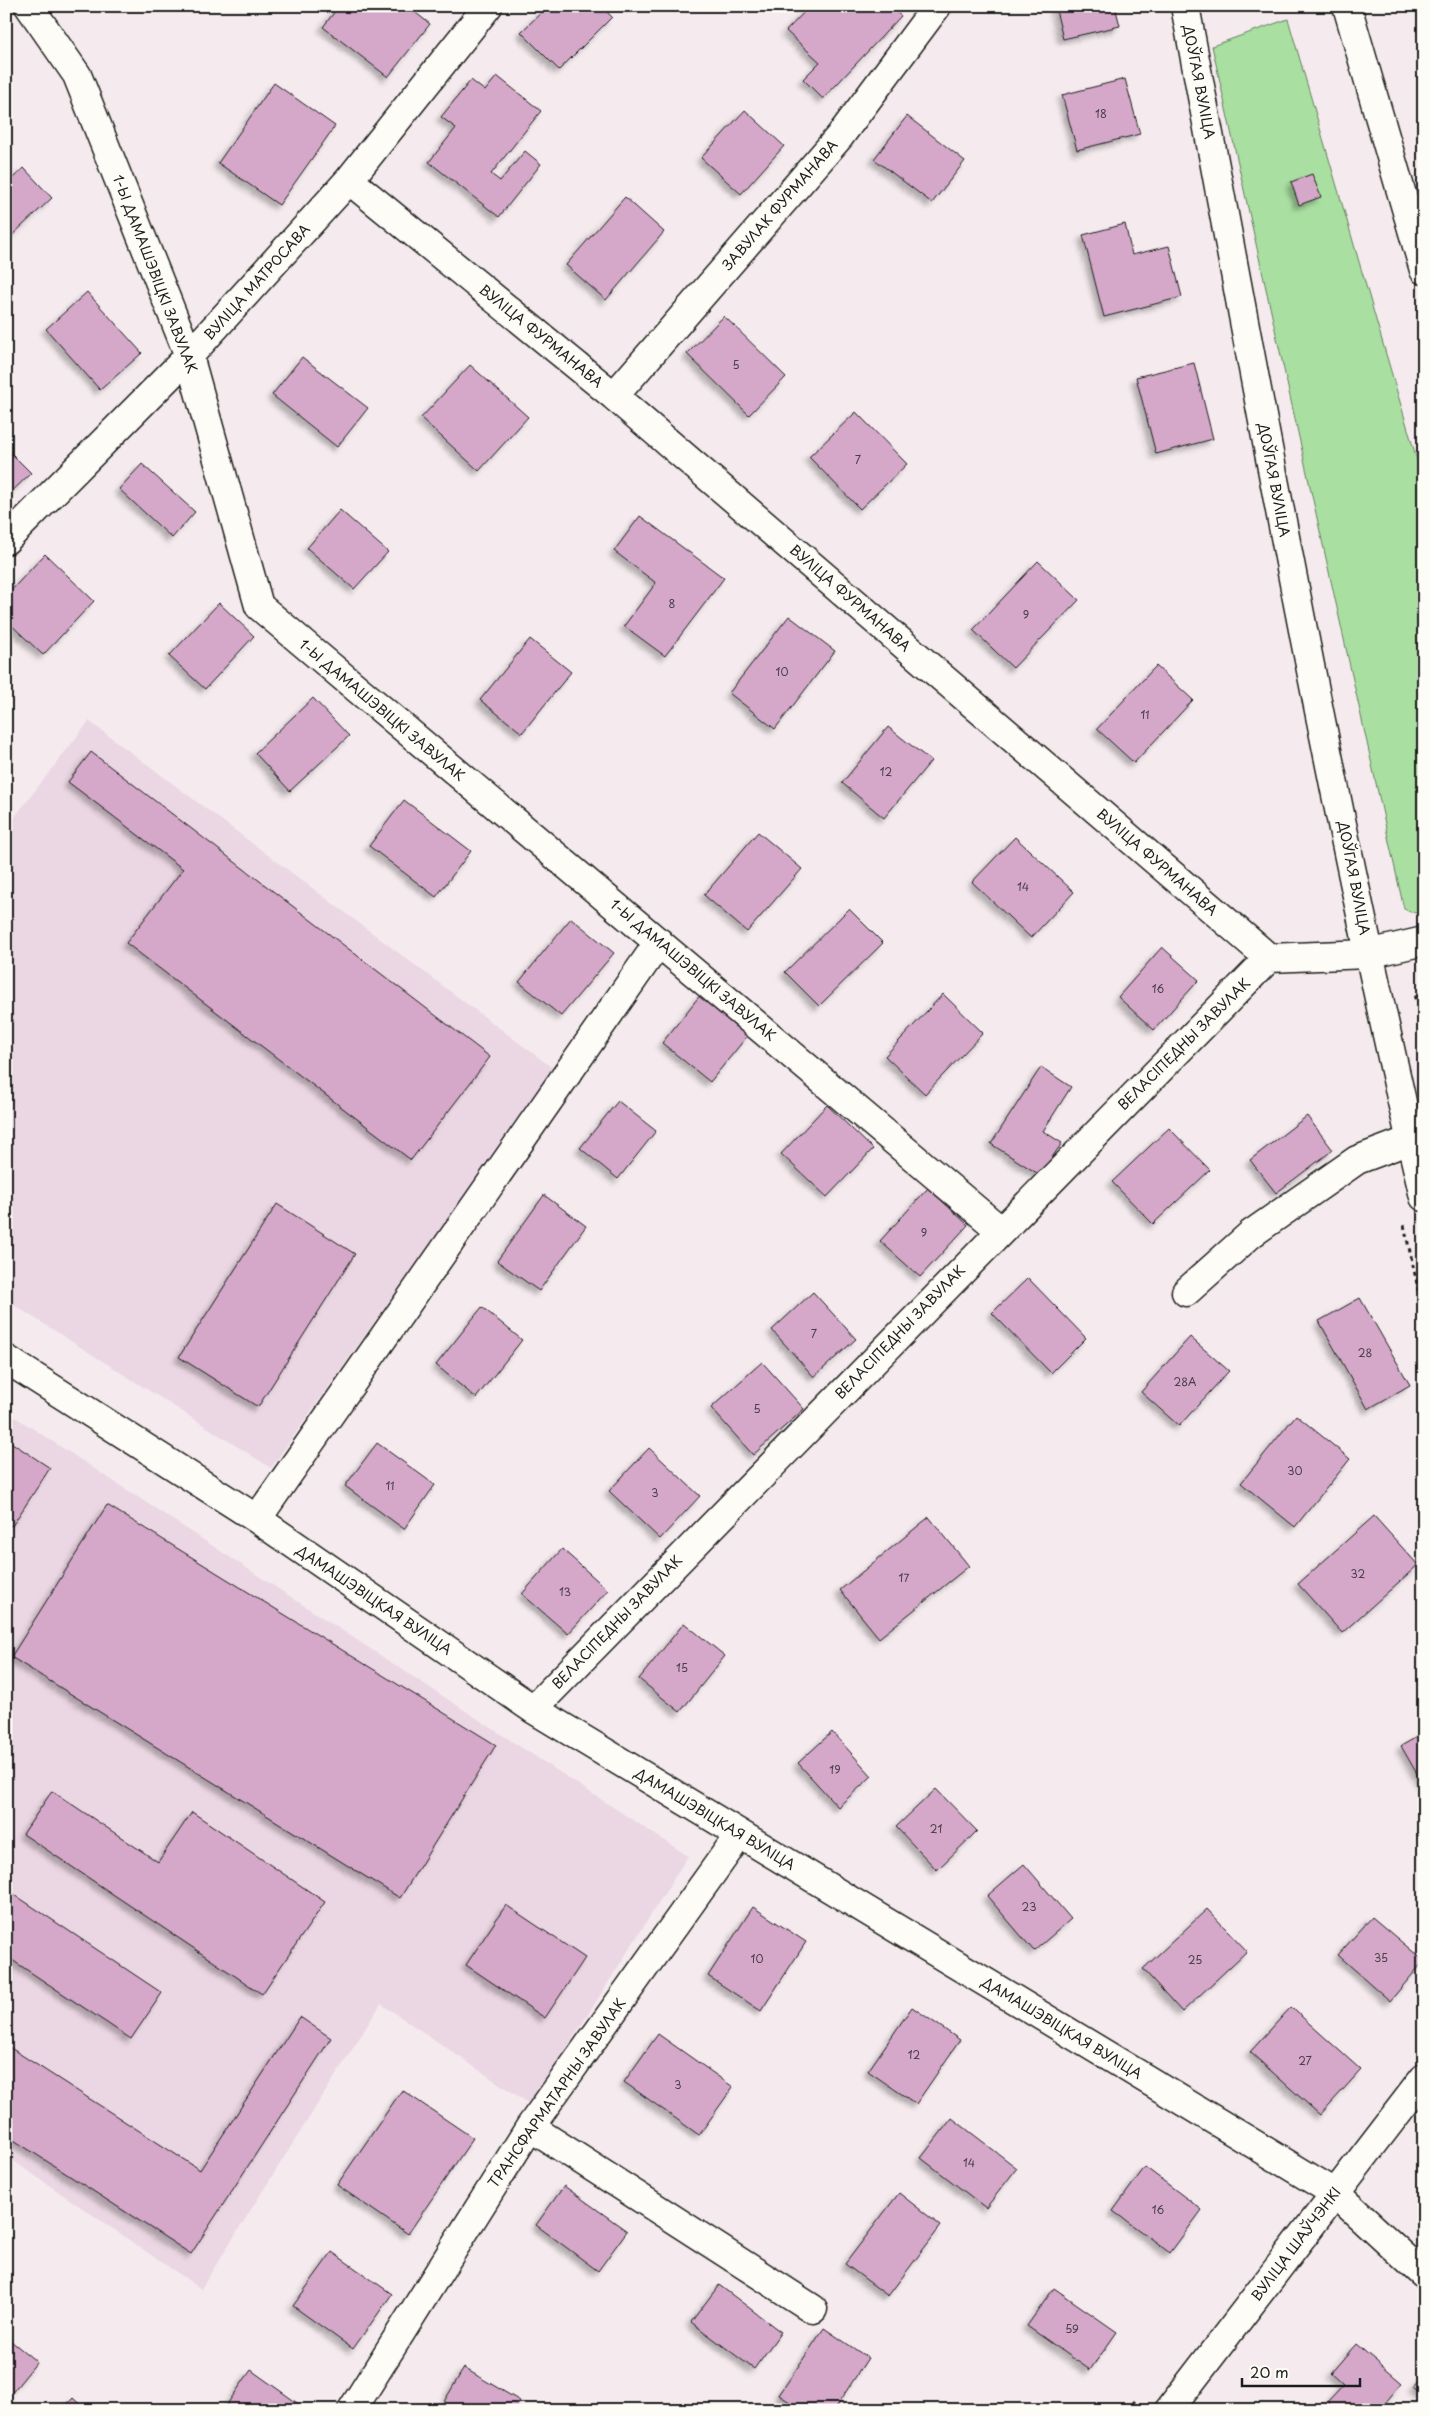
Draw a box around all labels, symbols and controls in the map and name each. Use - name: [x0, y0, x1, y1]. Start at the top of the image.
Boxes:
- street label: ДОЎГАЯ ВУЛІЦА: [1178, 22, 1221, 141]
- house number: 18: [1095, 105, 1107, 122]
- street label: ЗАВУЛАК ФУРМАНАВА: [717, 134, 843, 275]
- street label: 1-Ы ДАМАШЭВІЦКІ ЗАВУЛАК: [108, 171, 203, 376]
- street label: ВУЛІЦА МАТРОСАВА: [199, 219, 315, 344]
- street label: ВУЛІЦА ФУРМАНАВА: [475, 279, 608, 393]
- house number: 5: [732, 356, 740, 373]
- street label: ДОЎГАЯ ВУЛІЦА: [1253, 420, 1296, 539]
- house number: 7: [855, 451, 861, 468]
- street label: ВУЛІЦА ФУРМАНАВА: [785, 539, 916, 656]
- house number: 8: [669, 595, 676, 612]
- house number: 9: [1023, 606, 1029, 623]
- street label: 1-Ы ДАМАШЭВІЦКІ ЗАВУЛАК: [295, 634, 470, 786]
- house number: 10: [776, 663, 788, 680]
- house number: 11: [1140, 706, 1150, 723]
- house number: 12: [880, 763, 893, 780]
- street label: ВУЛІЦА ФУРМАНАВА: [1092, 803, 1223, 920]
- street label: ДОЎГАЯ ВУЛІЦА: [1333, 818, 1376, 937]
- house number: 14: [1017, 878, 1029, 895]
- street label: 1-Ы ДАМАШЭВІЦКІ ЗАВУЛАК: [606, 894, 781, 1046]
- street label: ВЕЛАСІПЕДНЫ ЗАВУЛАК: [1113, 973, 1255, 1115]
- house number: 16: [1152, 980, 1165, 997]
- house number: 9: [921, 1224, 927, 1241]
- street label: ВЕЛАСІПЕДНЫ ЗАВУЛАК: [830, 1260, 970, 1404]
- house number: 7: [811, 1325, 817, 1342]
- house number: 28: [1358, 1344, 1372, 1361]
- house number: 28А: [1173, 1373, 1197, 1390]
- house number: 5: [753, 1400, 761, 1417]
- house number: 30: [1287, 1462, 1303, 1479]
- house number: 11: [385, 1477, 395, 1494]
- house number: 3: [651, 1484, 659, 1501]
- street label: ДАМАШЭВІЦКАЯ ВУЛІЦА: [291, 1539, 457, 1660]
- street label: ВЕЛАСІПЕДНЫ ЗАВУЛАК: [547, 1550, 687, 1694]
- house number: 32: [1351, 1565, 1366, 1582]
- house number: 17: [899, 1569, 910, 1586]
- house number: 13: [559, 1583, 571, 1600]
- house number: 15: [676, 1659, 688, 1676]
- house number: 19: [829, 1761, 841, 1778]
- street label: ДАМАШЭВІЦКАЯ ВУЛІЦА: [630, 1762, 800, 1875]
- house number: 21: [930, 1820, 942, 1837]
- house number: 23: [1022, 1898, 1036, 1915]
- house number: 35: [1374, 1949, 1388, 1966]
- house number: 10: [751, 1950, 763, 1967]
- house number: 25: [1188, 1951, 1202, 1968]
- street label: ДАМАШЭВІЦКАЯ ВУЛІЦА: [977, 1971, 1147, 2084]
- street label: ТРАНСФАРМАТАРНЫ ЗАВУЛАК: [483, 1993, 631, 2192]
- house number: 12: [908, 2046, 921, 2063]
- house number: 27: [1298, 2052, 1312, 2069]
- house number: 3: [674, 2076, 682, 2093]
- house number: 14: [963, 2154, 975, 2171]
- street label: ВУЛІЦА ШАЎЧЭНКІ: [1246, 2182, 1346, 2305]
- house number: 16: [1152, 2201, 1165, 2218]
- house number: 59: [1065, 2320, 1079, 2337]
- scale bar: [1242, 2356, 1360, 2388]
- text: 20 m: [1250, 2360, 1289, 2383]

